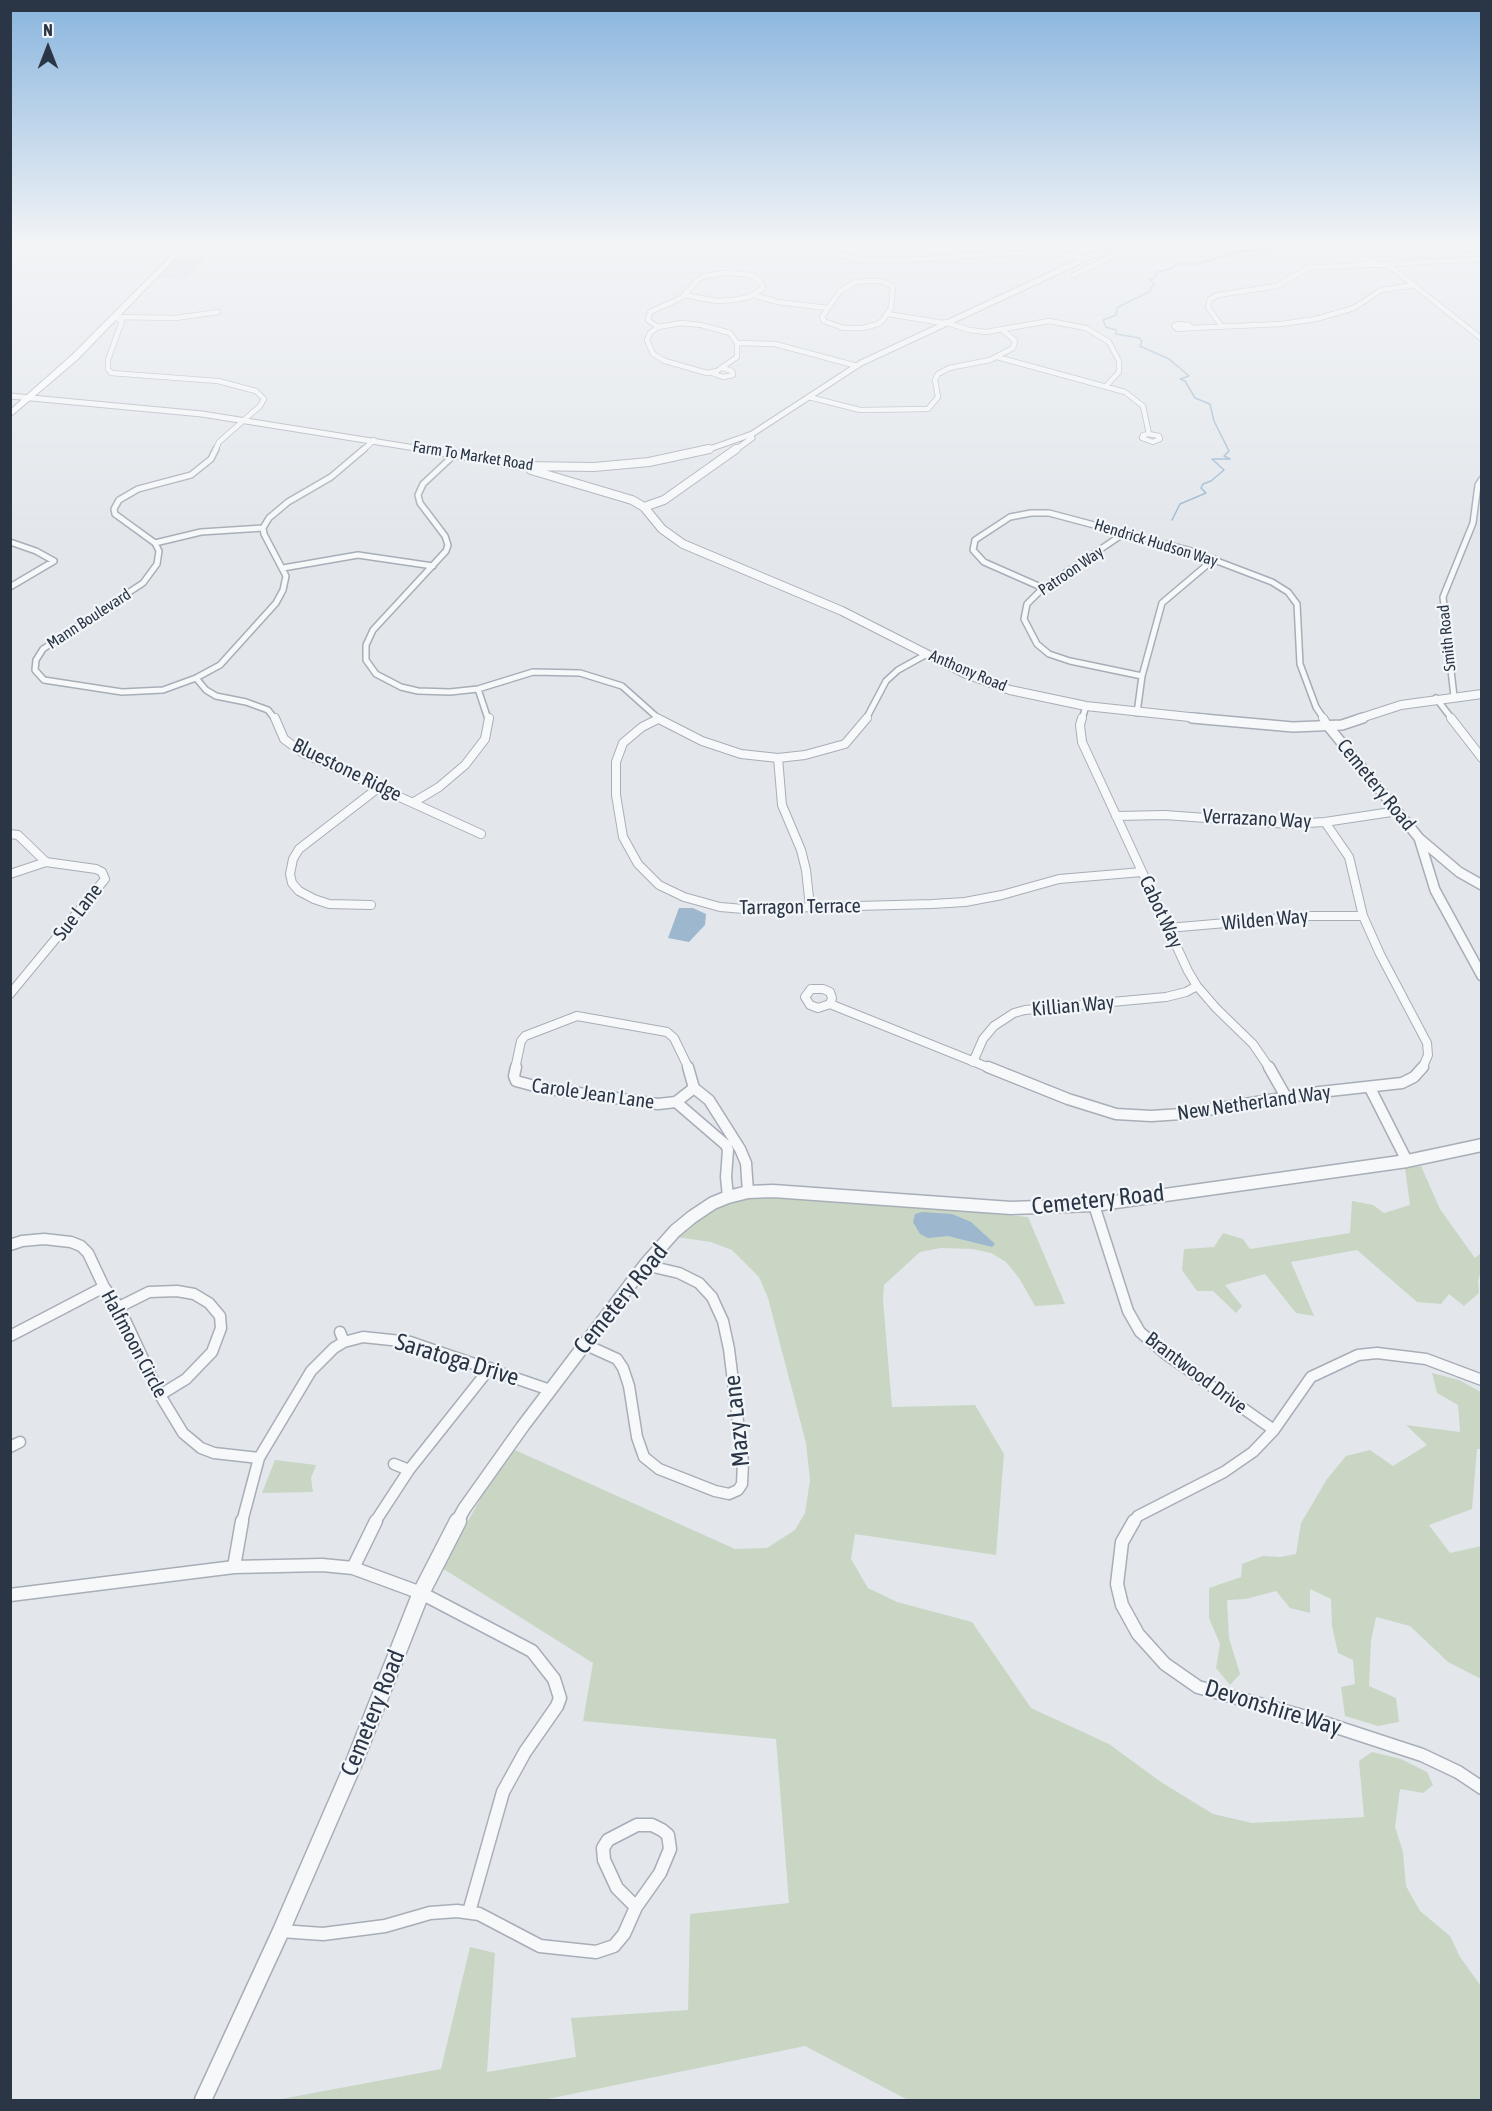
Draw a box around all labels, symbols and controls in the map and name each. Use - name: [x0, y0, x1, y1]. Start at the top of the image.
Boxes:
- north arrow: [18, 18, 78, 78]
- text: N: [43, 21, 53, 39]
- street label: Farm To Market Road: [411, 437, 535, 475]
- street label: Hendrick Hudson Way: [1092, 515, 1220, 571]
- street label: Patroon Way: [1035, 542, 1107, 600]
- street label: Mann Boulevard: [43, 585, 135, 653]
- street label: Smith Road: [1434, 604, 1460, 672]
- street label: Anthony Road: [926, 646, 1010, 696]
- street label: Bluestone Ridge: [289, 733, 405, 807]
- street label: Cemetery Road: [1332, 734, 1420, 836]
- street label: Verrazano Way: [1202, 804, 1312, 834]
- street label: Cabot Way: [1134, 872, 1188, 952]
- street label: Sue Lane: [48, 879, 108, 945]
- street label: Tarragon Terrace: [739, 894, 861, 920]
- street label: Wilden Way: [1221, 904, 1309, 936]
- street label: Killian Way: [1031, 990, 1115, 1022]
- street label: Carole Jean Lane: [530, 1074, 656, 1114]
- street label: New Netherland Way: [1176, 1080, 1332, 1126]
- street label: Cemetery Road: [1030, 1179, 1166, 1221]
- street label: Cemetery Road: [568, 1238, 674, 1360]
- street label: Halfmoon Circle: [96, 1286, 172, 1402]
- street label: Brantwood Drive: [1140, 1327, 1252, 1419]
- street label: Saratoga Drive: [392, 1328, 522, 1392]
- street label: Mazy Lane: [718, 1374, 756, 1468]
- street label: Cemetery Road: [335, 1646, 411, 1780]
- street label: Devonshire Way: [1201, 1674, 1345, 1742]

